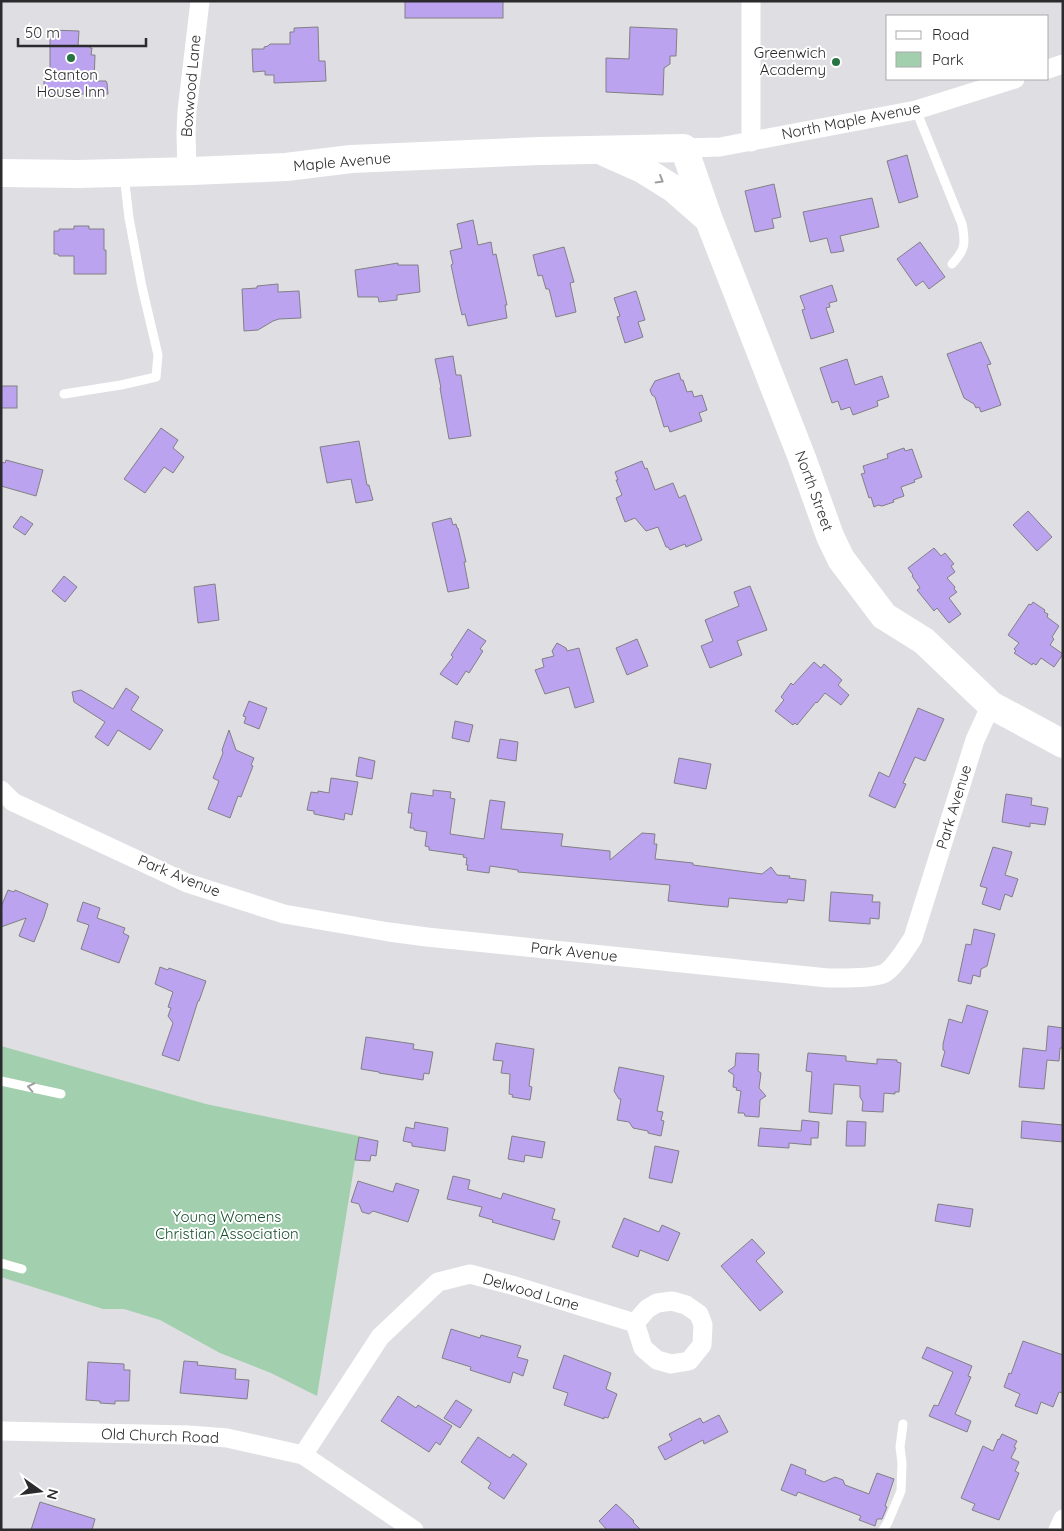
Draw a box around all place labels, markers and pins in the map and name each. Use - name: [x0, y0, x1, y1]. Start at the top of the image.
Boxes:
- place label: Greenwich Academy: [754, 43, 826, 79]
- marker: Stanton House Inn: [65, 52, 77, 64]
- marker: Greenwich Academy: [830, 56, 842, 68]
- place label: Stanton House Inn: [36, 65, 106, 101]

